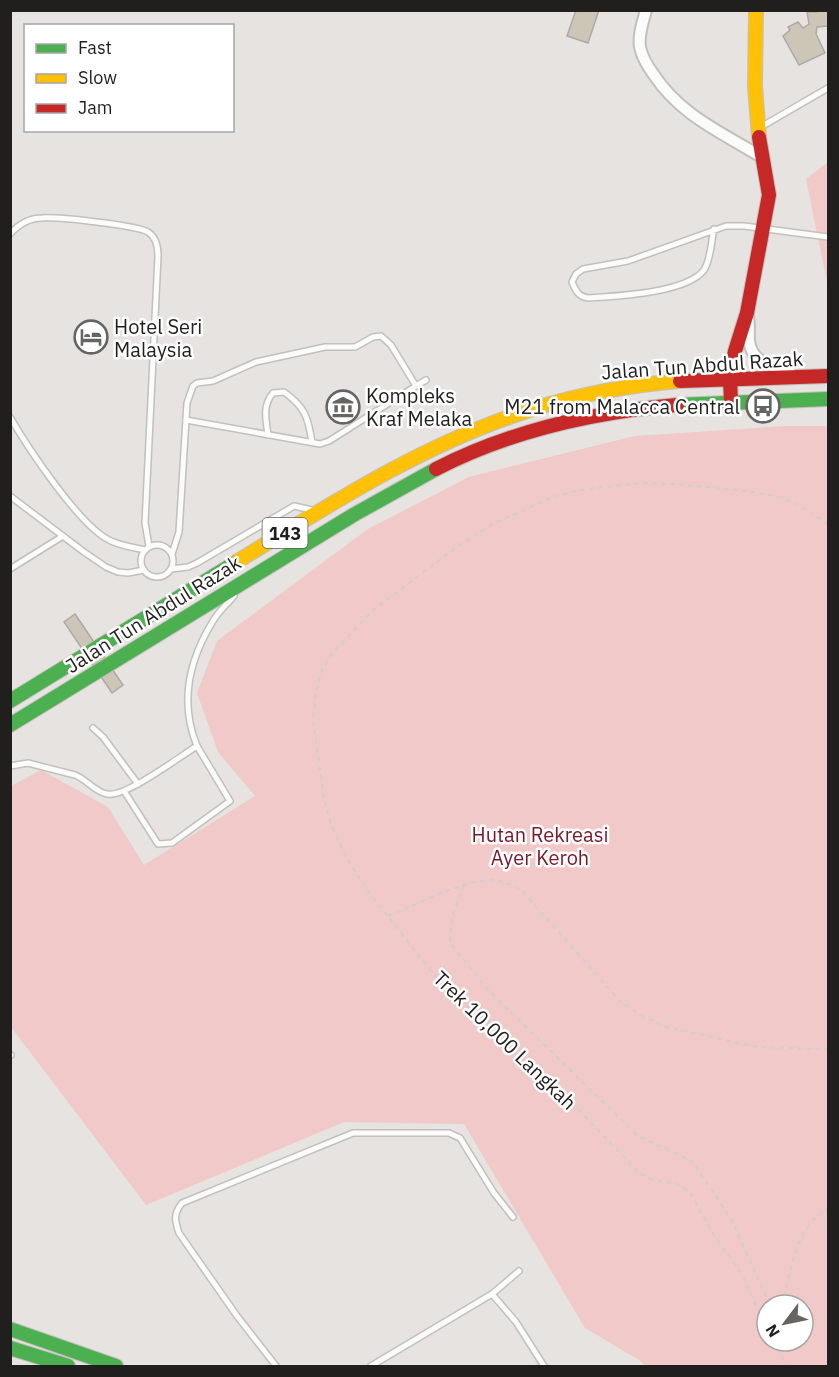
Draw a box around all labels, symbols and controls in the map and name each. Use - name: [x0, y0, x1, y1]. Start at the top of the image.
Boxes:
- legend: [24, 24, 234, 132]
- text: Fast: [78, 36, 112, 59]
- text: Slow: [78, 66, 117, 89]
- text: Jam: [78, 96, 113, 119]
- place label: Hotel Seri Malaysia: [114, 313, 202, 363]
- hotel icon: Hotel Seri Malaysia: [73, 319, 109, 355]
- street label: Jalan Tun Abdul Razak: [600, 344, 804, 386]
- place label: Kompleks Kraf Melaka: [366, 382, 472, 432]
- bus stop icon: M21 from Malacca Central: [745, 388, 781, 424]
- museum icon: Kompleks Kraf Melaka: [325, 389, 361, 425]
- place label: M21 from Malacca Central: [504, 393, 740, 420]
- road number: 143: [262, 518, 308, 548]
- street label: Jalan Tun Abdul Razak: [60, 549, 246, 679]
- park label: Hutan Rekreasi Ayer Keroh: [472, 821, 608, 871]
- street label: Trek 10,000 Langkah: [428, 965, 582, 1115]
- north arrow: [755, 1293, 815, 1353]
- text: N: [761, 1321, 784, 1341]

